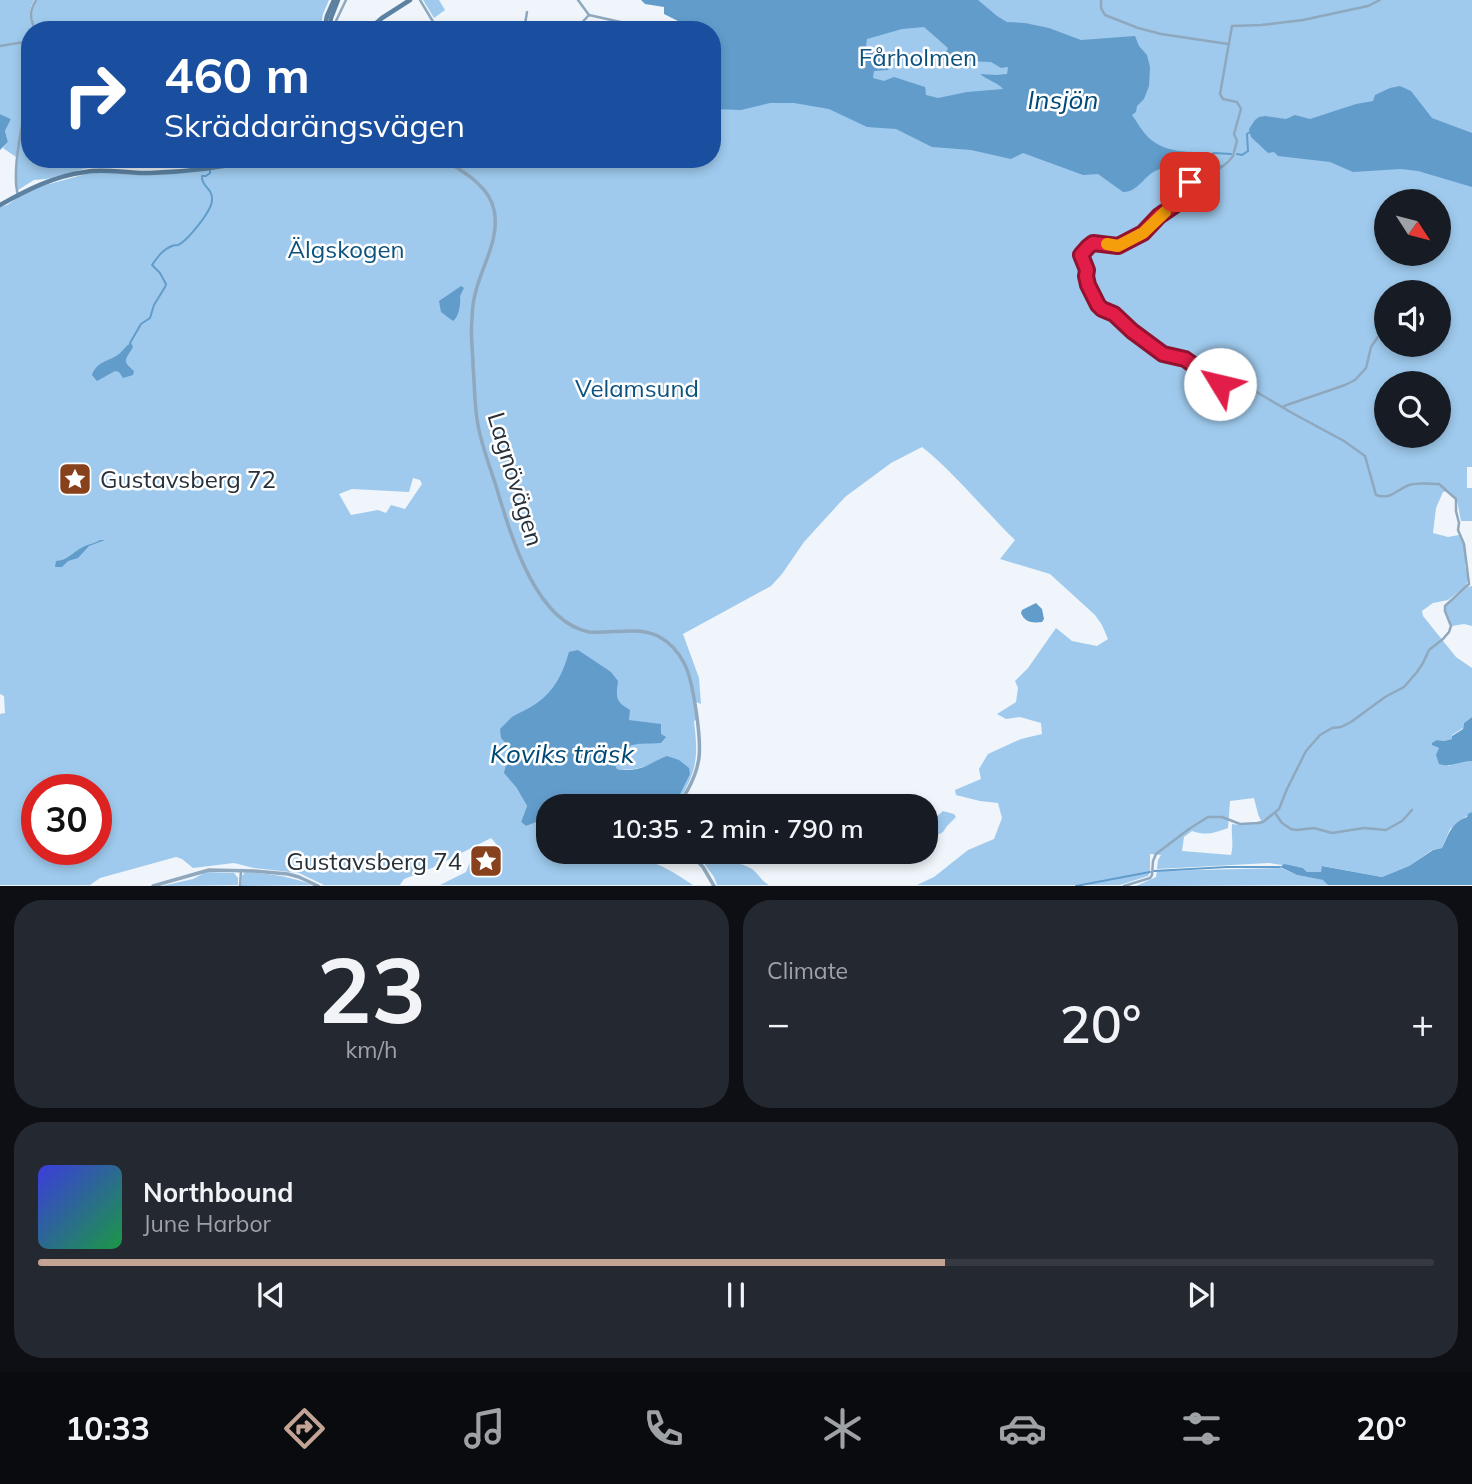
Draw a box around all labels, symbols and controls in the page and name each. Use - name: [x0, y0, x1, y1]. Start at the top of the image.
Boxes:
- park label: Fårholmen: [859, 42, 977, 72]
- text: 460 m: [164, 44, 310, 105]
- icon: right: [49, 49, 140, 140]
- water label: Insjön: [1027, 83, 1099, 116]
- text: Skräddarängsvägen: [164, 105, 465, 145]
- pin: [1160, 152, 1220, 212]
- icon: arrive: [1171, 163, 1209, 201]
- north arrow: [1374, 189, 1451, 266]
- map controls: [1374, 189, 1451, 448]
- park label: Älgskogen: [287, 234, 405, 264]
- button: sound: [1374, 280, 1451, 357]
- position arrow: [1183, 347, 1257, 421]
- button: search: [1374, 371, 1451, 448]
- park label: Velamsund: [575, 373, 699, 403]
- street label: Lagnövägen: [481, 408, 551, 550]
- place icon: Gustavsberg 72: [56, 460, 94, 498]
- place label: Gustavsberg 72: [100, 464, 276, 494]
- water label: Koviks träsk: [490, 737, 635, 770]
- speed limit sign: 30: [21, 774, 112, 865]
- text: 10:35 · 2 min · 790 m: [610, 812, 864, 845]
- place icon: Gustavsberg 74: [467, 842, 505, 880]
- place label: Gustavsberg 74: [286, 846, 462, 876]
- text: 23: [317, 932, 426, 1046]
- text: Climate: [767, 956, 848, 985]
- text: 20°: [1060, 991, 1141, 1056]
- text: −: [767, 999, 790, 1047]
- text: +: [1411, 999, 1434, 1047]
- text: km/h: [345, 1035, 398, 1064]
- text: Northbound: [143, 1176, 293, 1209]
- text: June Harbor: [143, 1209, 271, 1238]
- icon: previous: [252, 1276, 290, 1314]
- icon: pause: [717, 1276, 755, 1314]
- icon: next: [1182, 1276, 1220, 1314]
- icon: directions: [280, 1404, 329, 1453]
- icon: music: [460, 1404, 509, 1453]
- icon: phone: [639, 1404, 688, 1453]
- icon: climate: [818, 1404, 867, 1453]
- icon: car: [998, 1404, 1047, 1453]
- icon: filters: [1177, 1404, 1226, 1453]
- text: 10:33: [65, 1408, 150, 1448]
- text: 20°: [1356, 1408, 1407, 1448]

